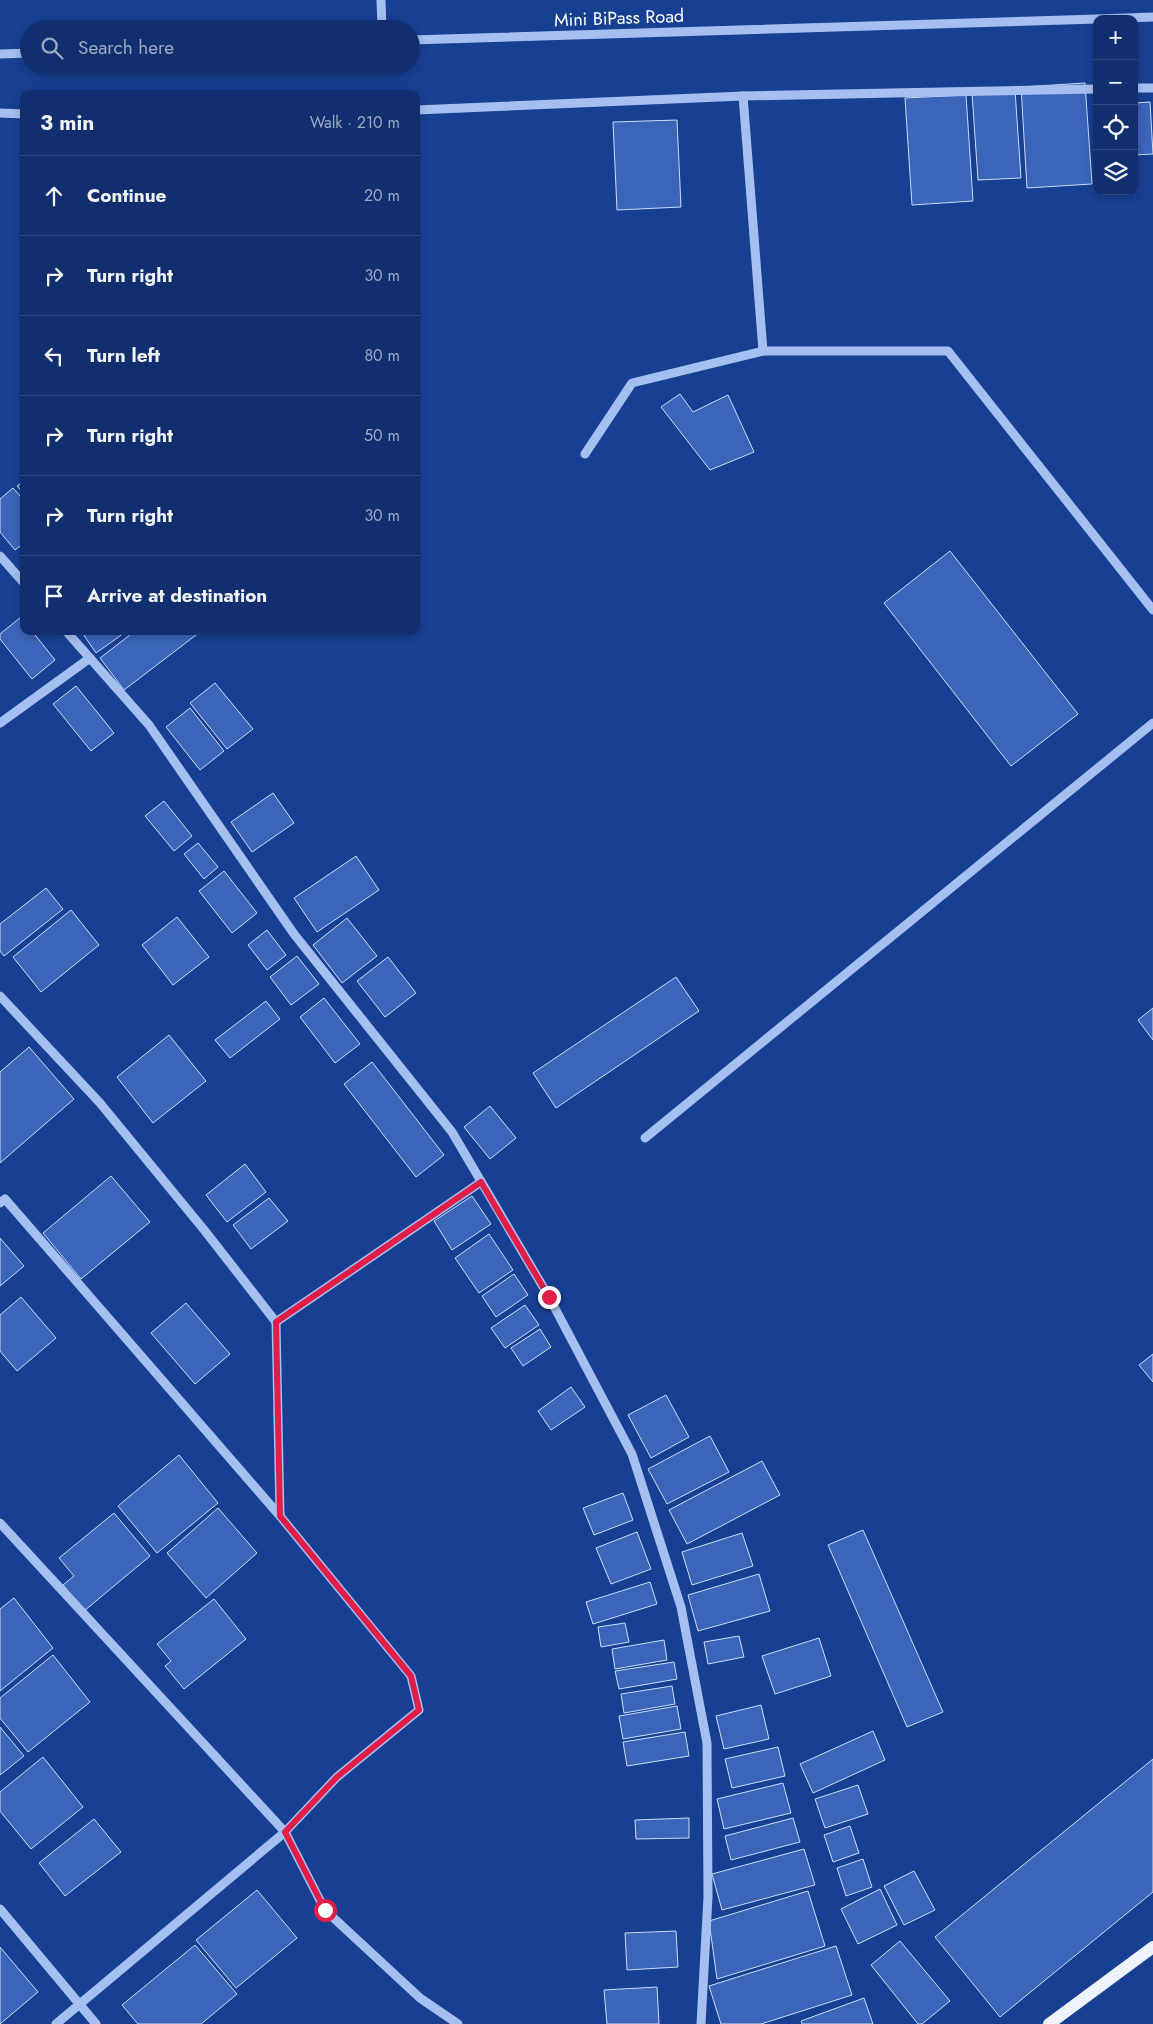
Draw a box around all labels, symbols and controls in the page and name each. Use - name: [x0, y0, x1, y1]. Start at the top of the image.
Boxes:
- street label: Mini BiPass Road: [553, 3, 685, 33]
- map controls: [1093, 15, 1138, 195]
- button: +: [1093, 15, 1138, 60]
- search box: [20, 20, 420, 75]
- icon: search: [38, 34, 66, 62]
- text: Search here: [78, 34, 174, 61]
- button: −: [1093, 60, 1138, 105]
- button: locate: [1093, 105, 1138, 150]
- text: 3 min: [40, 108, 94, 138]
- text: Walk · 210 m: [310, 111, 400, 134]
- button: layers: [1093, 150, 1138, 195]
- icon: ahead: [40, 182, 68, 210]
- text: Continue: [87, 182, 166, 209]
- text: 20 m: [364, 184, 400, 207]
- icon: right: [40, 262, 68, 290]
- text: Turn right: [87, 262, 173, 289]
- text: 30 m: [364, 264, 400, 287]
- icon: left: [40, 342, 68, 370]
- text: Turn left: [87, 342, 160, 369]
- text: 80 m: [364, 344, 400, 367]
- icon: right: [40, 422, 68, 450]
- text: Turn right: [87, 422, 173, 449]
- text: 50 m: [364, 424, 400, 447]
- icon: right: [40, 502, 68, 530]
- text: Turn right: [87, 502, 173, 529]
- text: 30 m: [364, 504, 400, 527]
- icon: arrive: [40, 582, 68, 610]
- text: Arrive at destination: [87, 582, 267, 609]
- route end: [538, 1286, 561, 1309]
- route start: [314, 1899, 337, 1922]

